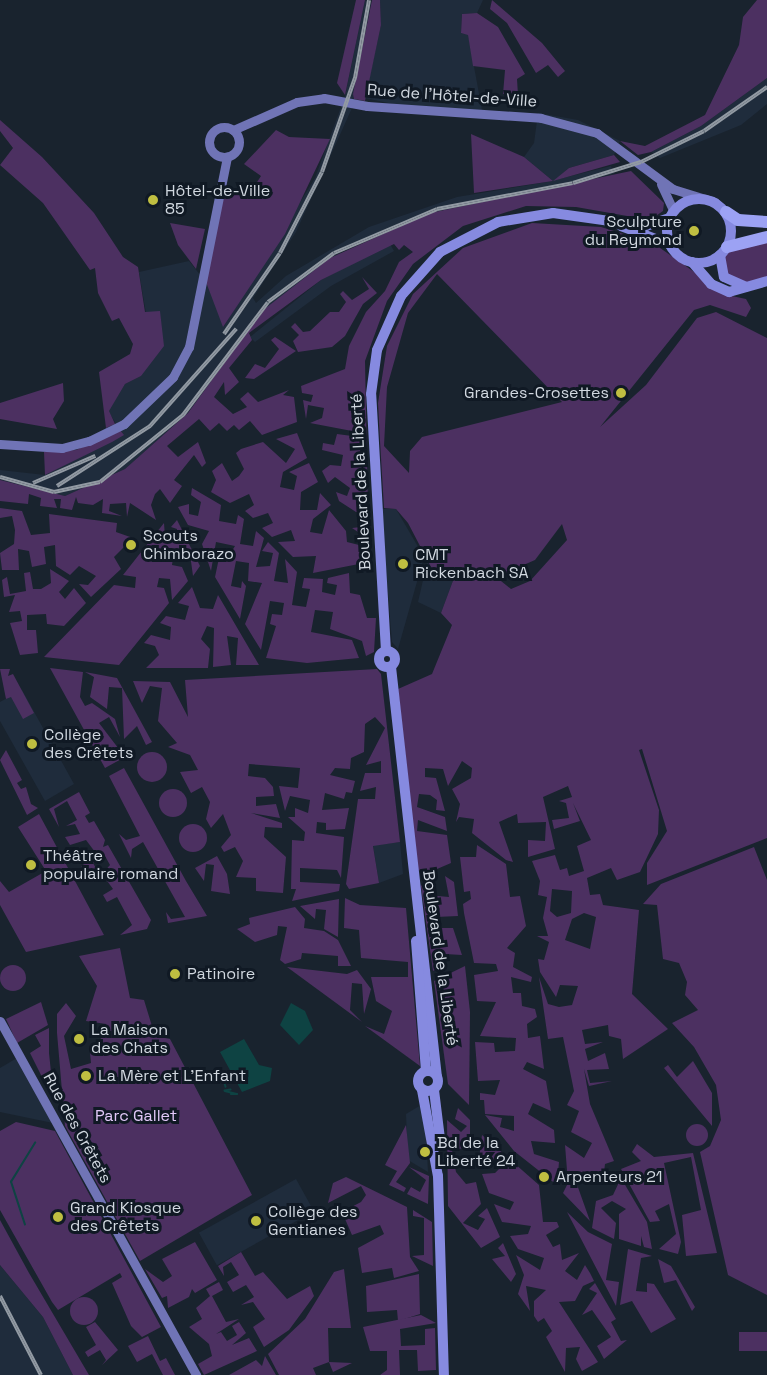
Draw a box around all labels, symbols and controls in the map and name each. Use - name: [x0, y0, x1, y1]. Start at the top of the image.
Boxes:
- street label: Rue de l'Hôtel-de-Ville: [366, 80, 538, 112]
- place label: Hôtel-de-Ville 85: [165, 181, 270, 219]
- marker: Hôtel-de-Ville 85: [146, 193, 160, 207]
- place label: Sculpture du Reymond: [585, 212, 682, 250]
- marker: Sculpture du Reymond: [687, 224, 701, 238]
- place label: Grandes-Crosettes: [464, 383, 609, 403]
- marker: Grandes-Crosettes: [614, 386, 628, 400]
- street label: Boulevard de la Liberté: [347, 393, 375, 571]
- place label: Scouts Chimborazo: [143, 526, 234, 564]
- marker: Scouts Chimborazo: [124, 538, 138, 552]
- place label: CMT Rickenbach SA: [415, 545, 529, 583]
- marker: CMT Rickenbach SA: [396, 557, 410, 571]
- place label: Collège des Crêtets: [44, 725, 134, 763]
- marker: Collège des Crêtets: [25, 737, 39, 751]
- place label: Théâtre populaire romand: [43, 846, 178, 884]
- marker: Théâtre populaire romand: [24, 858, 38, 872]
- street label: Boulevard de la Liberté: [418, 869, 462, 1047]
- place label: Patinoire: [187, 964, 255, 984]
- marker: Patinoire: [168, 967, 182, 981]
- place label: La Maison des Chats: [91, 1020, 168, 1058]
- marker: La Maison des Chats: [72, 1032, 86, 1046]
- place label: La Mère et L'Enfant: [98, 1066, 246, 1086]
- marker: La Mère et L'Enfant: [79, 1069, 93, 1083]
- street label: Rue des Crêtets: [39, 1070, 115, 1186]
- park label: Parc Gallet: [95, 1106, 177, 1126]
- place label: Bd de la Liberté 24: [437, 1133, 515, 1171]
- marker: Bd de la Liberté 24: [418, 1145, 432, 1159]
- place label: Arpenteurs 21: [556, 1167, 663, 1187]
- marker: Arpenteurs 21: [537, 1170, 551, 1184]
- place label: Grand Kiosque des Crêtets: [70, 1198, 181, 1236]
- place label: Collège des Gentianes: [268, 1202, 358, 1240]
- marker: Grand Kiosque des Crêtets: [51, 1210, 65, 1224]
- marker: Collège des Gentianes: [249, 1214, 263, 1228]

